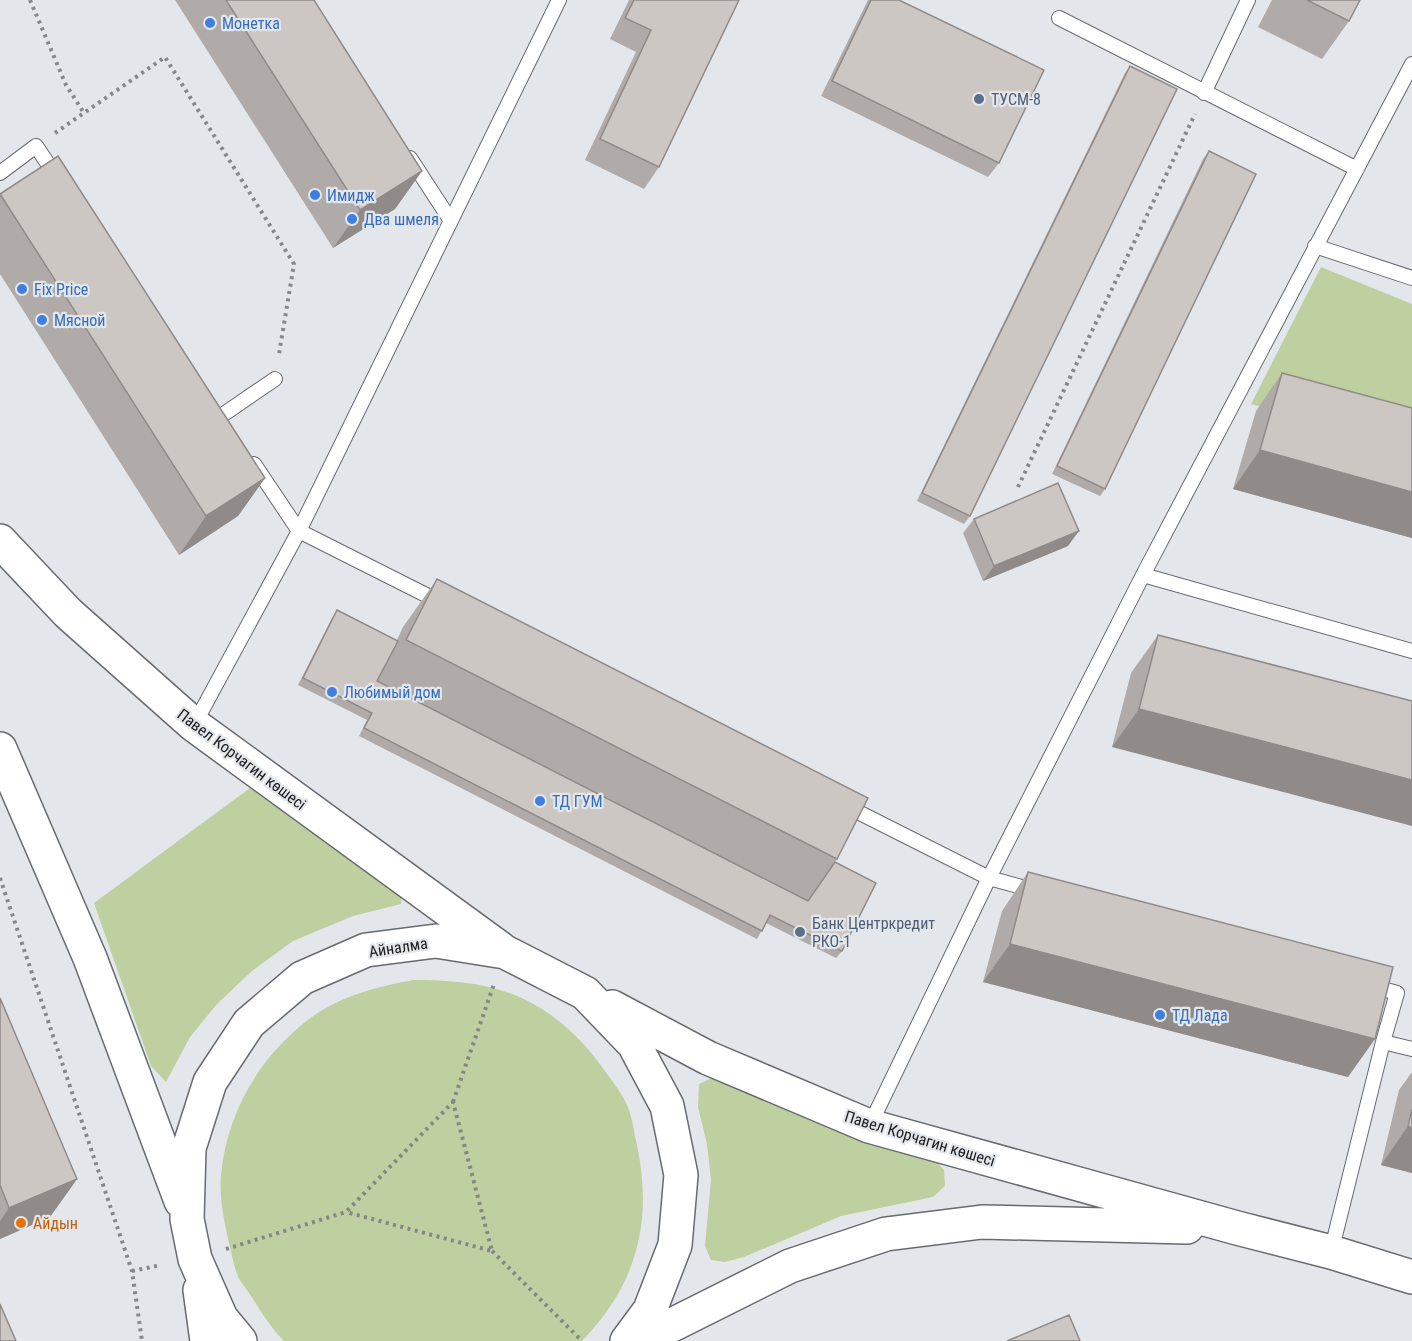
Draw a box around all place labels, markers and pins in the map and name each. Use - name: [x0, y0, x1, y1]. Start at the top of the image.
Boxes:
- place label: Монетка: [222, 14, 280, 33]
- marker: Монетка: [203, 16, 217, 30]
- place label: ТУСМ-8: [991, 90, 1041, 109]
- marker: ТУСМ-8: [972, 92, 986, 106]
- place label: Имидж: [327, 186, 375, 205]
- marker: Имидж: [308, 188, 322, 202]
- place label: Два шмеля: [364, 210, 439, 229]
- marker: Два шмеля: [345, 212, 359, 226]
- place label: Fix Price: [34, 280, 88, 299]
- marker: Fix Price: [15, 282, 29, 296]
- place label: Мясной: [54, 311, 106, 330]
- marker: Мясной: [35, 313, 49, 327]
- place label: Любимый дом: [344, 683, 441, 702]
- marker: Любимый дом: [325, 685, 339, 699]
- place label: ТД ГУМ: [552, 792, 603, 811]
- marker: ТД ГУМ: [533, 794, 547, 808]
- place label: Банк Центркредит РКО-1: [812, 914, 935, 951]
- marker: Банк Центркредит РКО-1: [793, 925, 807, 939]
- place label: ТД Лада: [1172, 1006, 1228, 1025]
- marker: ТД Лада: [1153, 1008, 1167, 1022]
- place label: Айдын: [33, 1214, 78, 1233]
- marker: Айдын: [14, 1216, 28, 1230]

